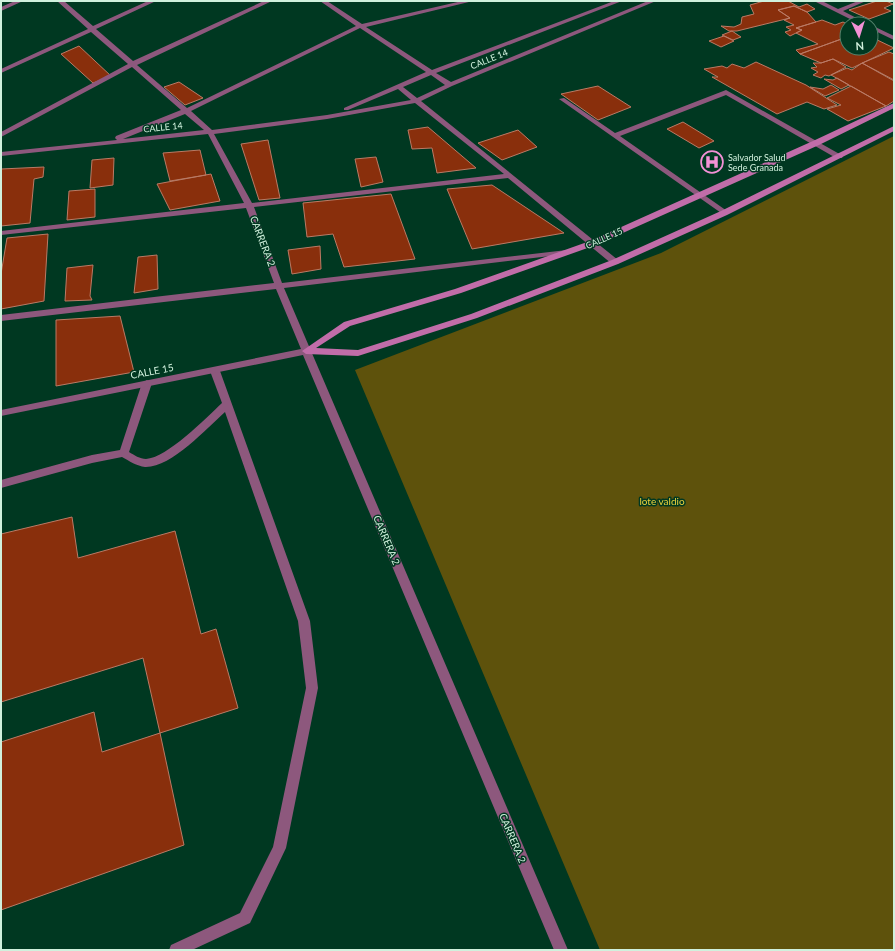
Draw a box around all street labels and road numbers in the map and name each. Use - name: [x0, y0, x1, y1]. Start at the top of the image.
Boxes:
- street label: CALLE 14: [469, 47, 509, 71]
- street label: CALLE 14: [143, 119, 183, 135]
- street label: CARRERA 2: [248, 214, 278, 268]
- street label: CALLE 15: [584, 225, 624, 251]
- street label: CALLE 15: [129, 361, 175, 381]
- street label: CARRERA 2: [371, 513, 403, 567]
- street label: CARRERA 2: [497, 811, 529, 865]

